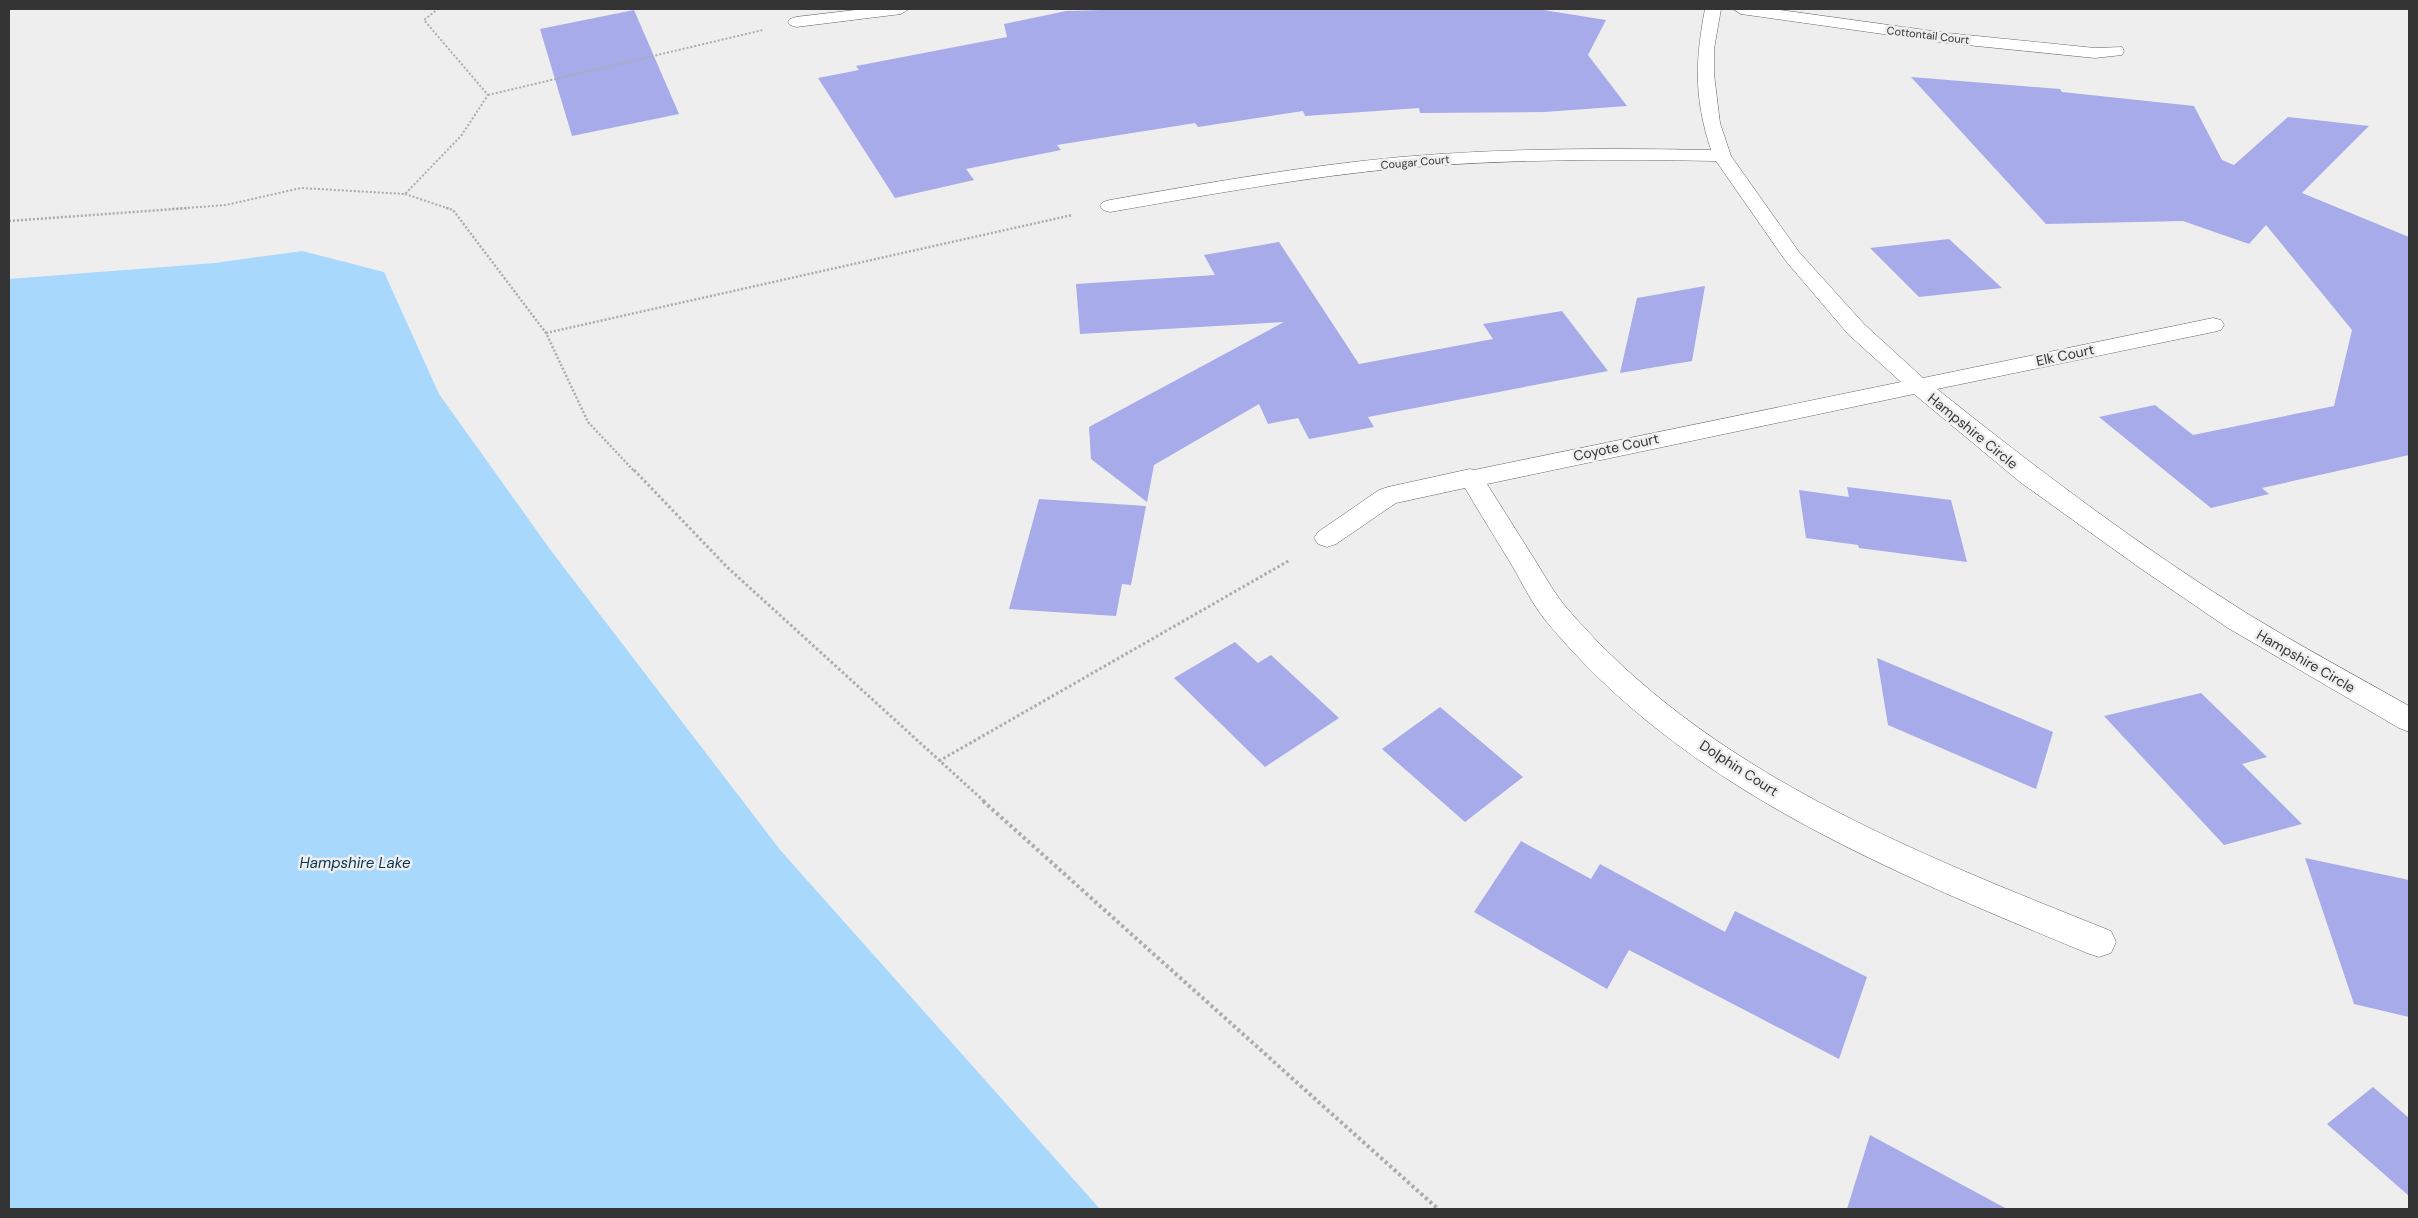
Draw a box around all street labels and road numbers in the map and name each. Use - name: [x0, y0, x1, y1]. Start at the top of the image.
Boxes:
- street label: Cottontail Court: [1886, 23, 1970, 47]
- street label: Cougar Court: [1380, 152, 1450, 172]
- street label: Elk Court: [2034, 340, 2096, 370]
- street label: Hampshire Circle: [1924, 389, 2022, 473]
- street label: Coyote Court: [1572, 429, 1660, 465]
- street label: Hampshire Circle: [2254, 626, 2359, 697]
- street label: Dolphin Court: [1696, 736, 1782, 800]

